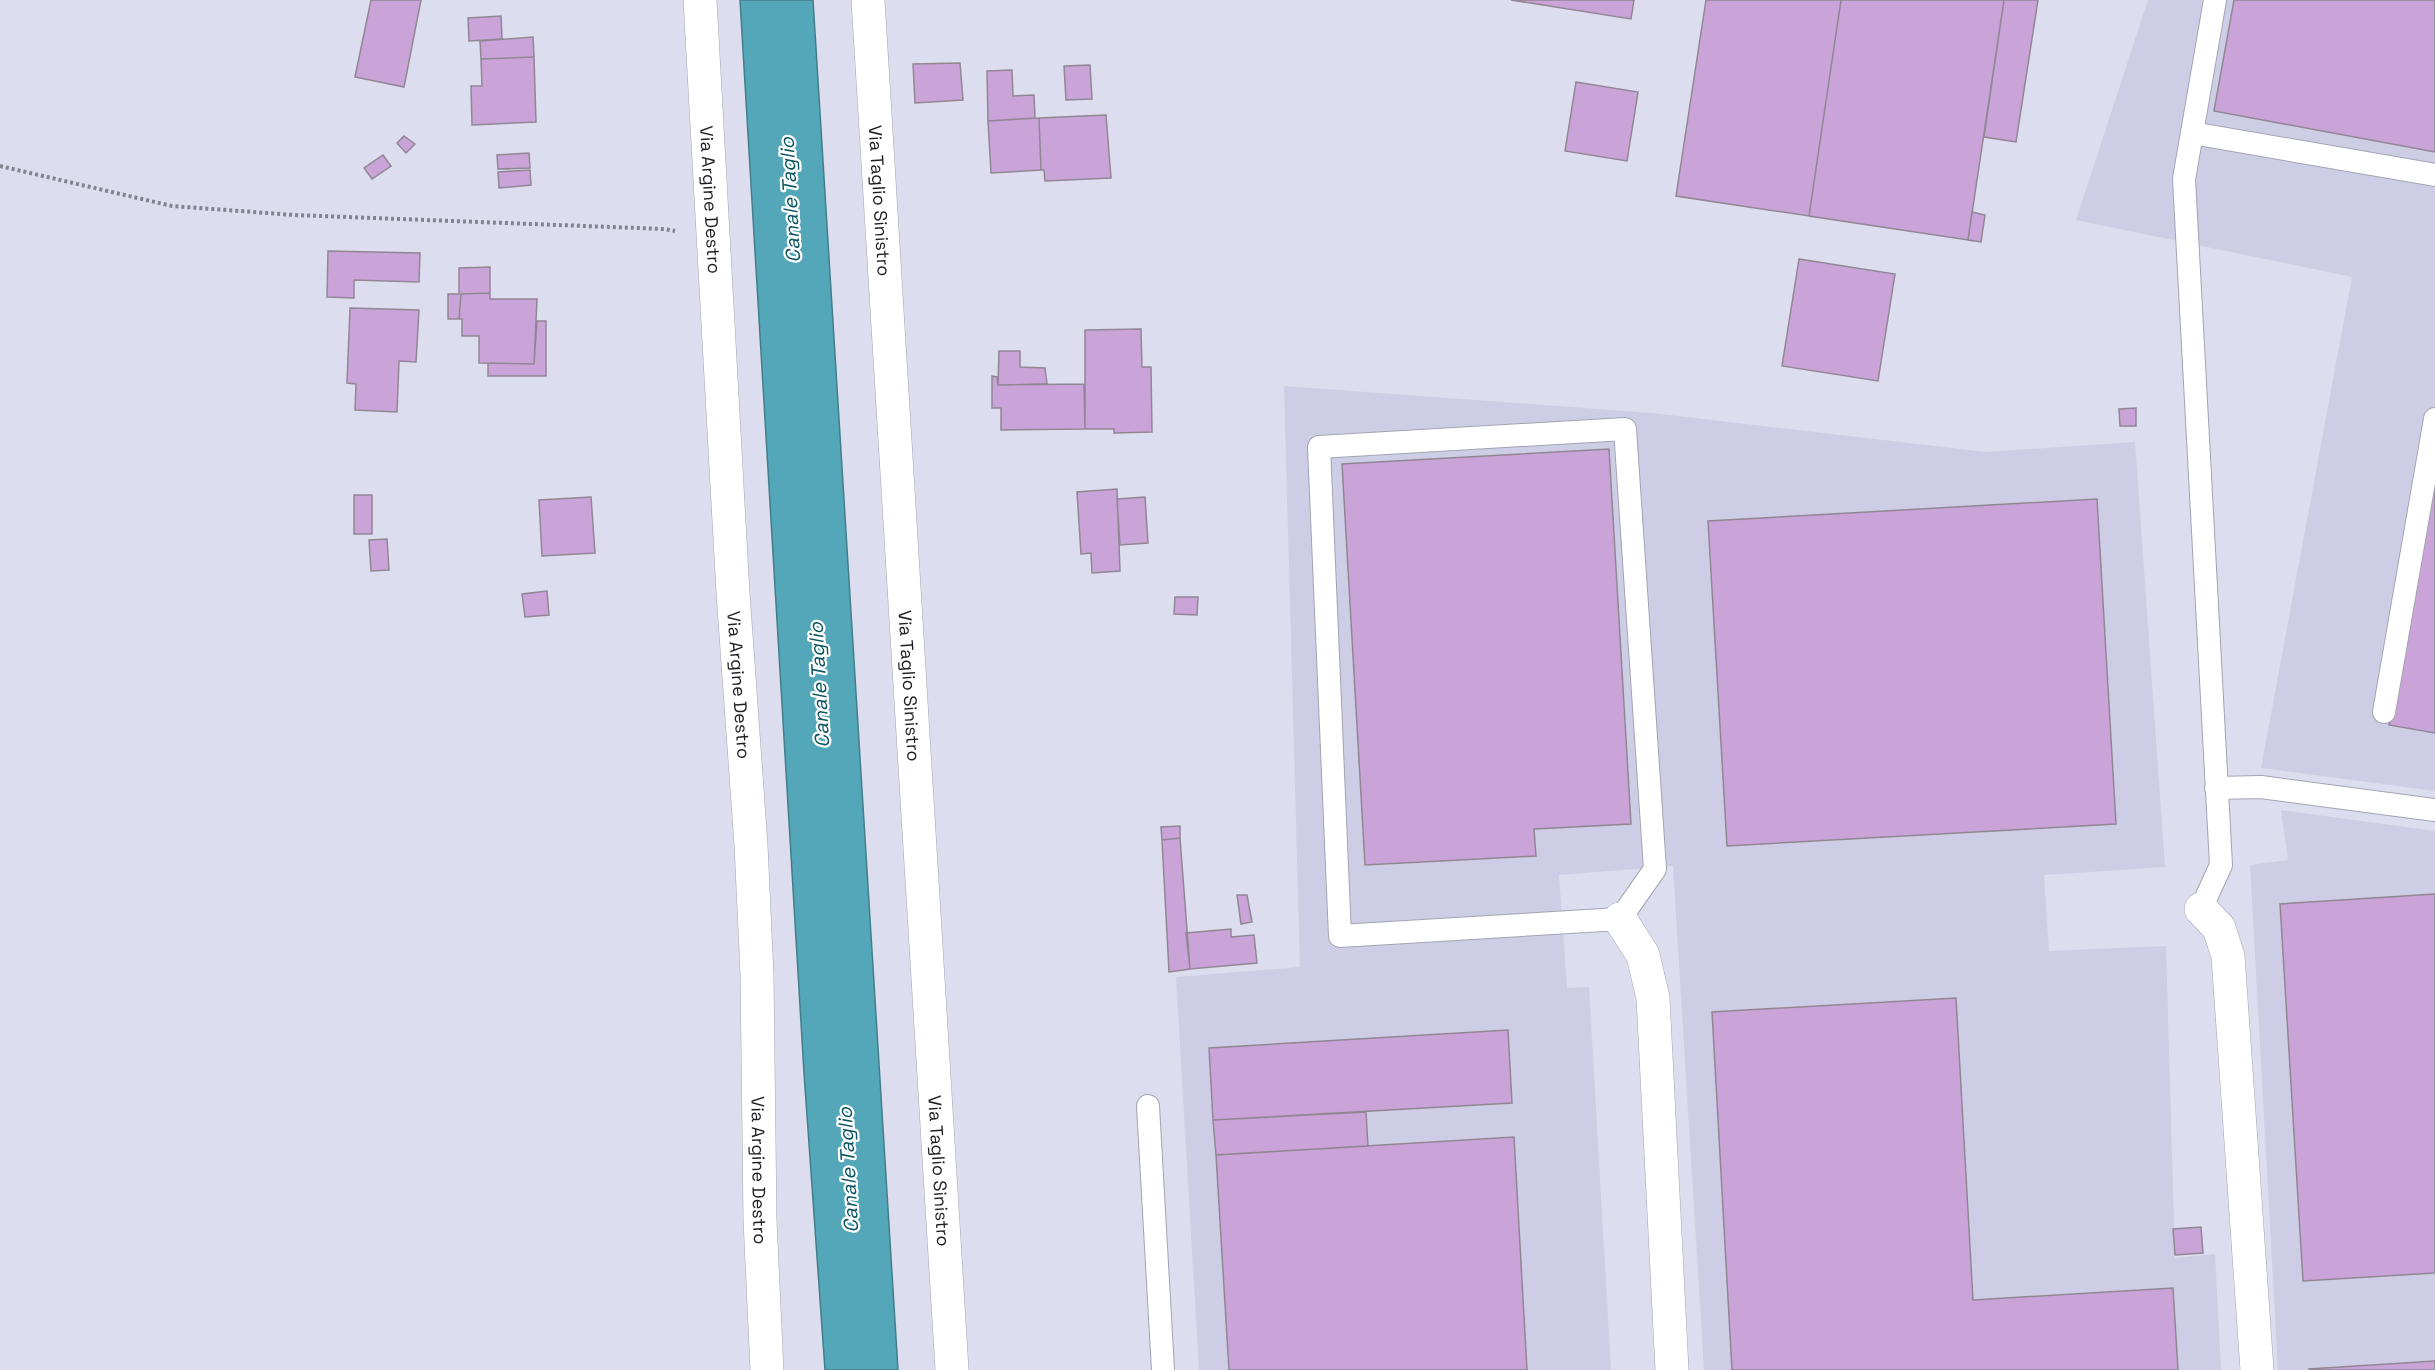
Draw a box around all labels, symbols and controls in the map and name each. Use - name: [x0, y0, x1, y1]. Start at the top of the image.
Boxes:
- street label: Via Taglio Sinistro: [864, 124, 896, 277]
- street label: Via Argine Destro: [696, 125, 727, 274]
- water label: Canale Taglio: [774, 136, 806, 263]
- street label: Via Taglio Sinistro: [894, 609, 926, 762]
- street label: Via Argine Destro: [723, 610, 756, 760]
- water label: Canale Taglio: [803, 621, 835, 748]
- street label: Via Taglio Sinistro: [924, 1094, 956, 1247]
- street label: Via Argine Destro: [747, 1096, 773, 1245]
- water label: Canale Taglio: [832, 1106, 864, 1233]

